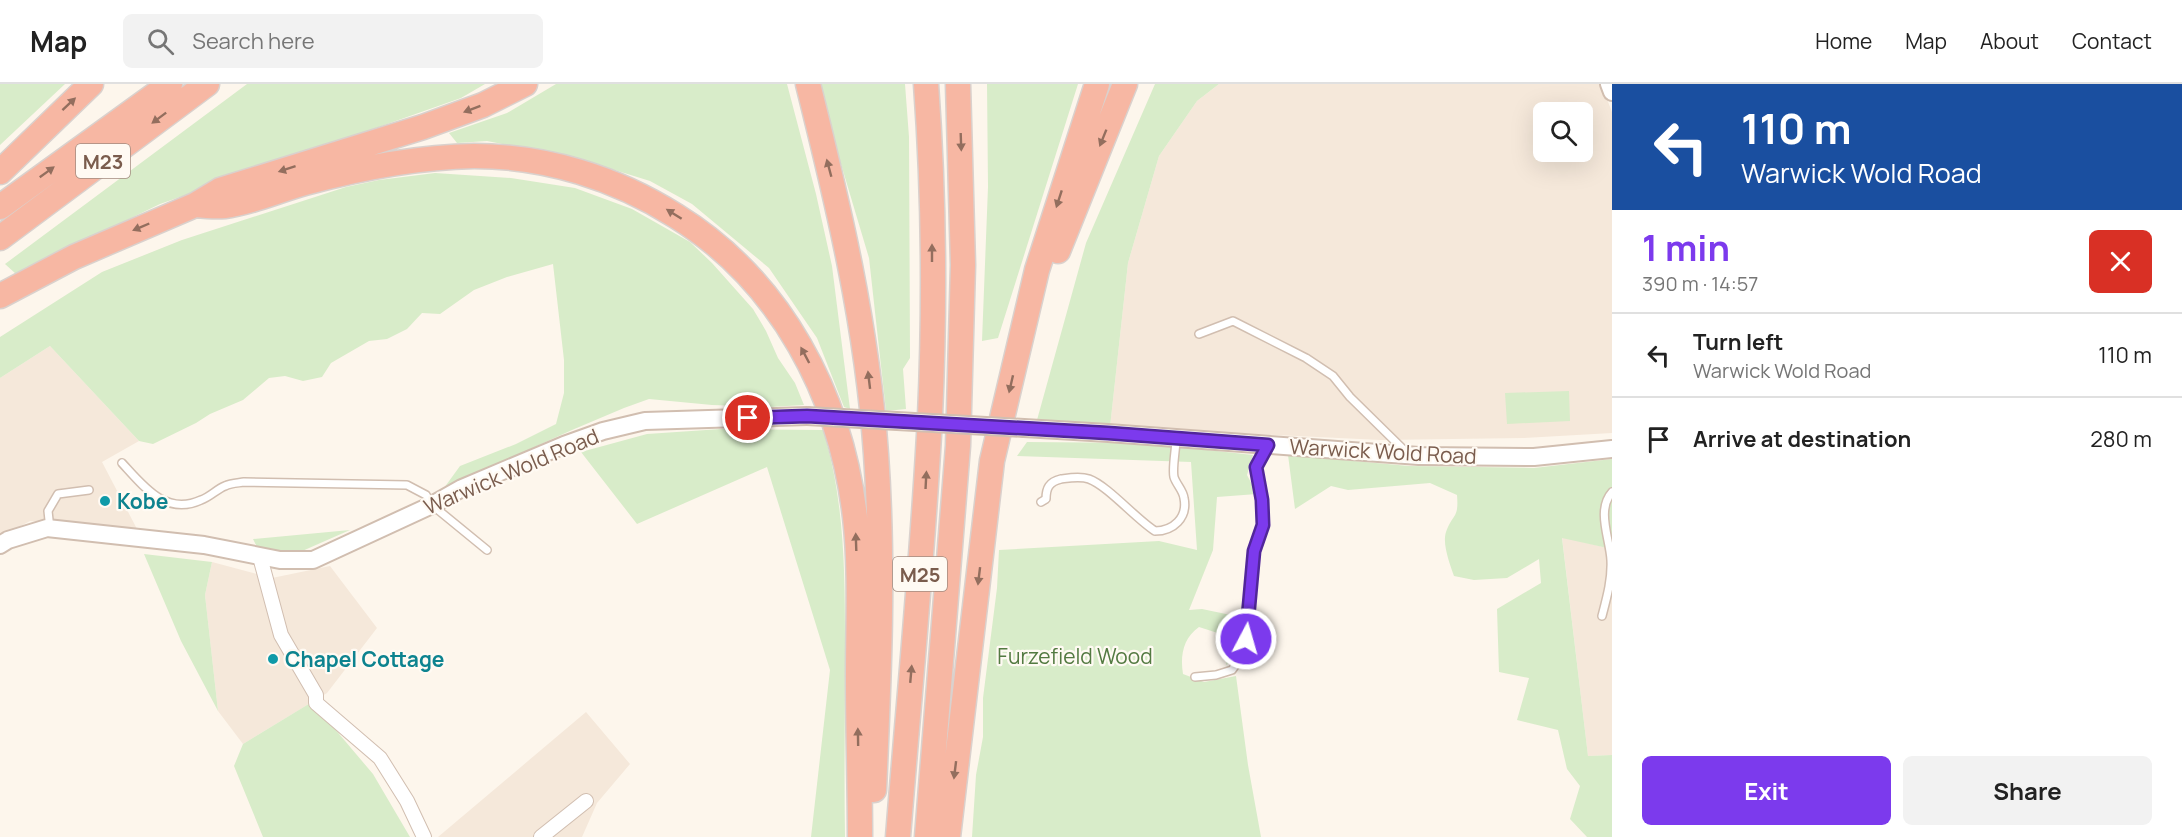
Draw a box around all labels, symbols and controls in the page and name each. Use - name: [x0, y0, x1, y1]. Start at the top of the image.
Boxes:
- search box: [123, 14, 543, 68]
- text: Map: [30, 22, 87, 60]
- icon: search: [144, 25, 177, 58]
- text: Search here: [192, 26, 315, 56]
- text: Home: [1815, 27, 1872, 55]
- text: Map: [1905, 27, 1947, 55]
- text: About: [1980, 27, 2039, 55]
- text: Contact: [2072, 27, 2152, 55]
- one-way arrow: [61, 98, 75, 112]
- text: 110 m: [1741, 99, 1852, 157]
- map controls: [1533, 102, 1593, 162]
- button: search: [1533, 102, 1593, 162]
- one-way arrow: [463, 105, 481, 114]
- icon: left: [1642, 108, 1720, 186]
- one-way arrow: [151, 112, 167, 124]
- one-way arrow: [1098, 130, 1108, 148]
- one-way arrow: [956, 133, 965, 152]
- road number: M23: [76, 144, 130, 178]
- text: Warwick Wold Road: [1741, 154, 1982, 191]
- one-way arrow: [824, 158, 834, 177]
- one-way arrow: [278, 165, 296, 175]
- one-way arrow: [40, 167, 55, 179]
- one-way arrow: [1054, 190, 1063, 208]
- one-way arrow: [665, 209, 682, 220]
- one-way arrow: [132, 223, 150, 232]
- text: 1 min: [1642, 223, 1730, 272]
- button: close: [2089, 230, 2152, 293]
- one-way arrow: [927, 243, 937, 262]
- text: 390 m · 14:57: [1642, 270, 1758, 297]
- text: Turn left: [1693, 327, 1783, 357]
- icon: left: [1642, 339, 1675, 372]
- text: 110 m: [2098, 340, 2152, 370]
- one-way arrow: [800, 346, 810, 363]
- text: Warwick Wold Road: [1693, 357, 1871, 384]
- one-way arrow: [864, 371, 873, 390]
- one-way arrow: [1005, 375, 1015, 393]
- pin: [722, 392, 773, 443]
- icon: arrive: [731, 401, 764, 434]
- street label: Warwick Wold Road: [419, 422, 603, 520]
- icon: arrive: [1642, 423, 1675, 456]
- text: Arrive at destination: [1693, 424, 1911, 454]
- text: 280 m: [2090, 424, 2152, 454]
- street label: Warwick Wold Road: [1289, 432, 1477, 470]
- one-way arrow: [922, 470, 931, 489]
- place label: Kobe: [117, 487, 168, 515]
- marker: Kobe: [98, 494, 112, 508]
- one-way arrow: [851, 532, 861, 551]
- road number: M25: [893, 557, 947, 591]
- one-way arrow: [974, 567, 983, 586]
- position arrow: [1214, 607, 1278, 671]
- park label: Furzefield Wood: [997, 642, 1153, 670]
- place label: Chapel Cottage: [285, 645, 445, 673]
- marker: Chapel Cottage: [266, 652, 280, 666]
- one-way arrow: [906, 664, 916, 683]
- one-way arrow: [854, 727, 863, 746]
- button: Exit: [1642, 756, 1891, 825]
- button: Share: [1903, 756, 2152, 825]
- one-way arrow: [951, 760, 960, 779]

